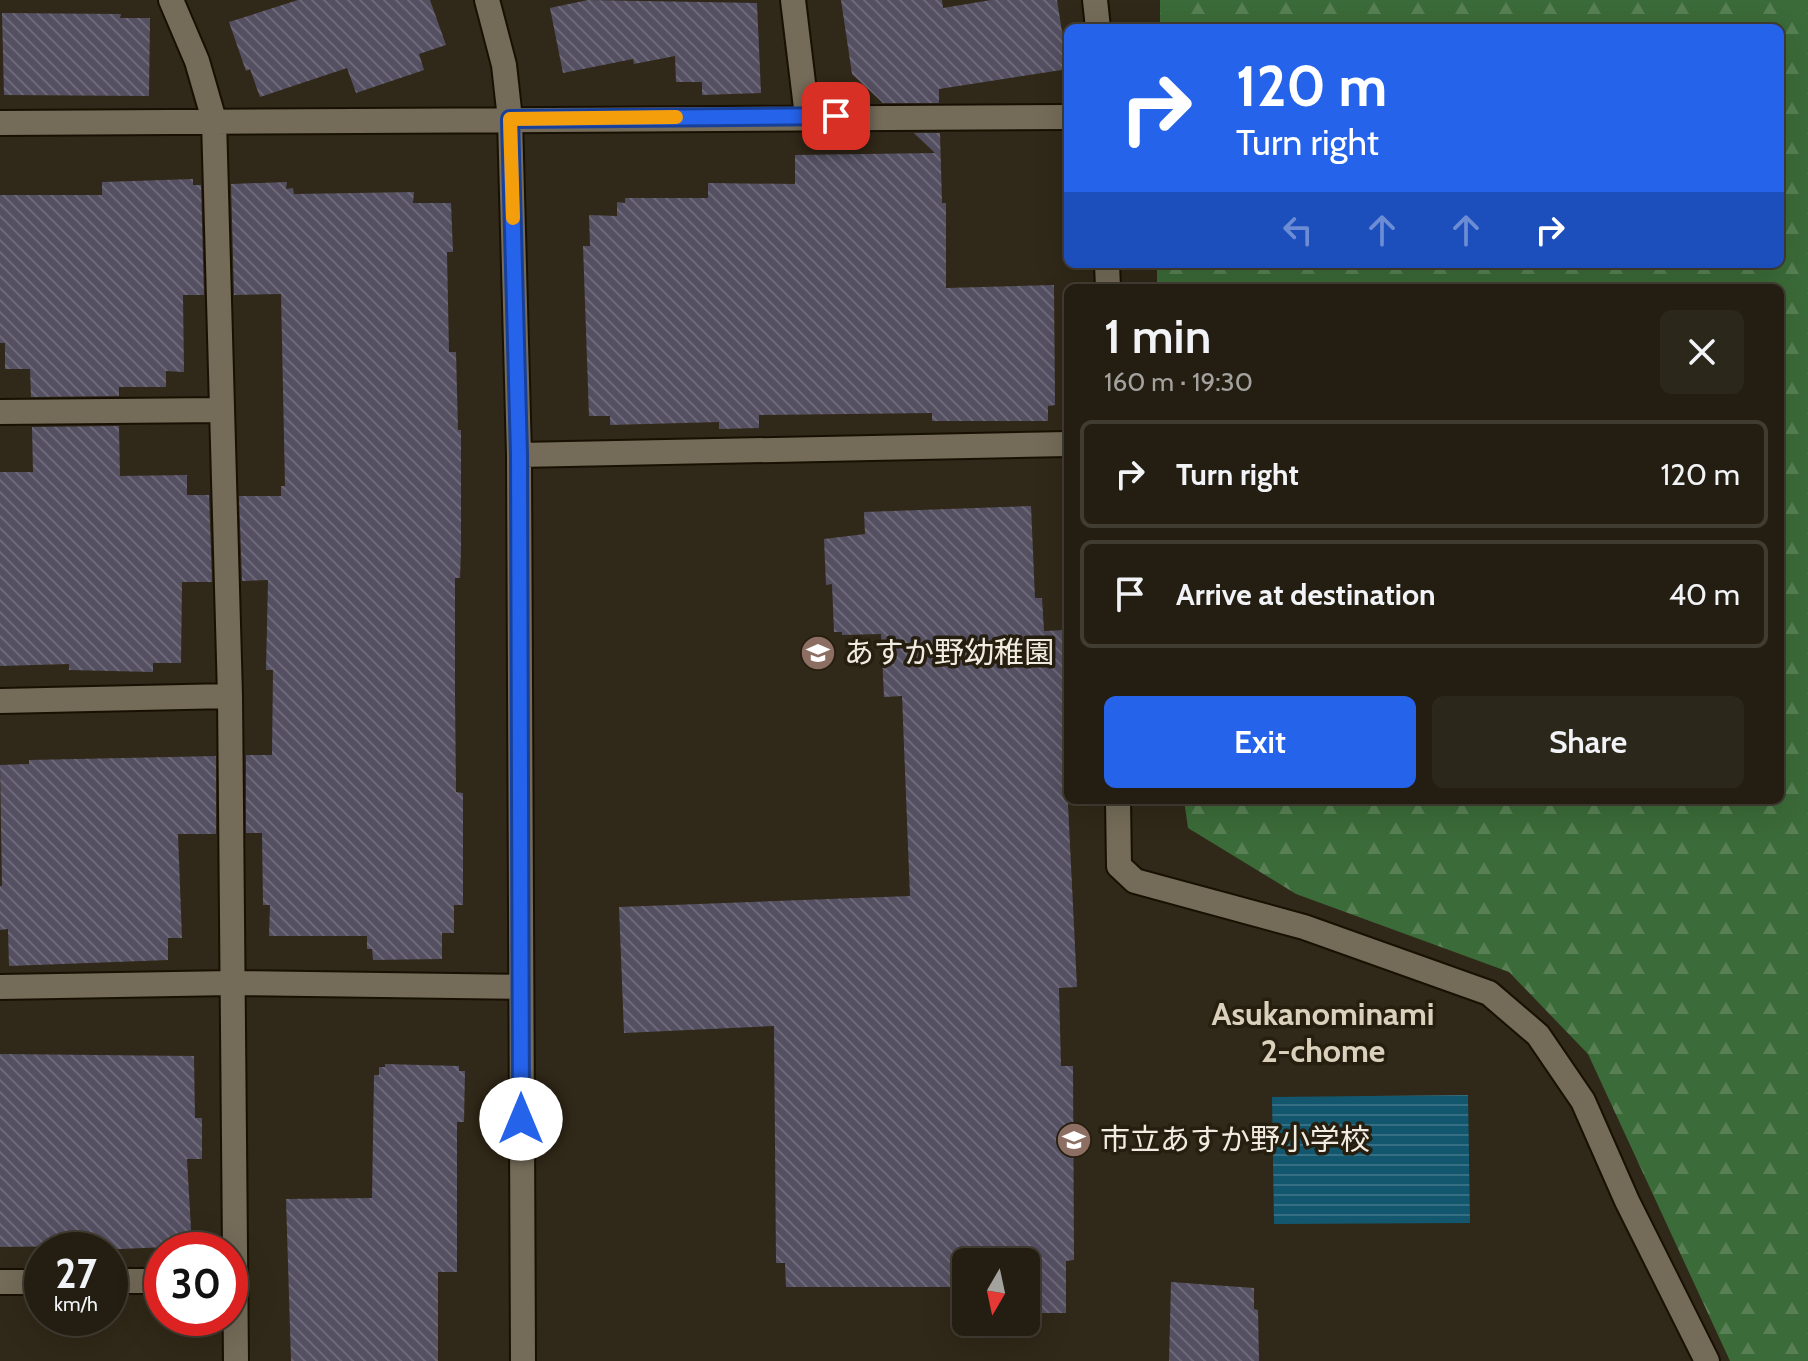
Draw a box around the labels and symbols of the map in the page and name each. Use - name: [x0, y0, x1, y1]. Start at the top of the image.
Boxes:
- pin: [802, 82, 870, 150]
- school or university icon: あすか野幼稚園: [799, 634, 837, 672]
- place label: あすか野幼稚園: [844, 634, 1054, 671]
- district label: Asukanominami 2-chome: [1212, 994, 1434, 1070]
- position arrow: [479, 1077, 563, 1161]
- school or university icon: 市立あすか野小学校: [1055, 1121, 1093, 1159]
- place label: 市立あすか野小学校: [1100, 1121, 1370, 1158]
- speed limit sign: 30: [144, 1232, 248, 1336]
- north arrow: [952, 1248, 1040, 1336]

